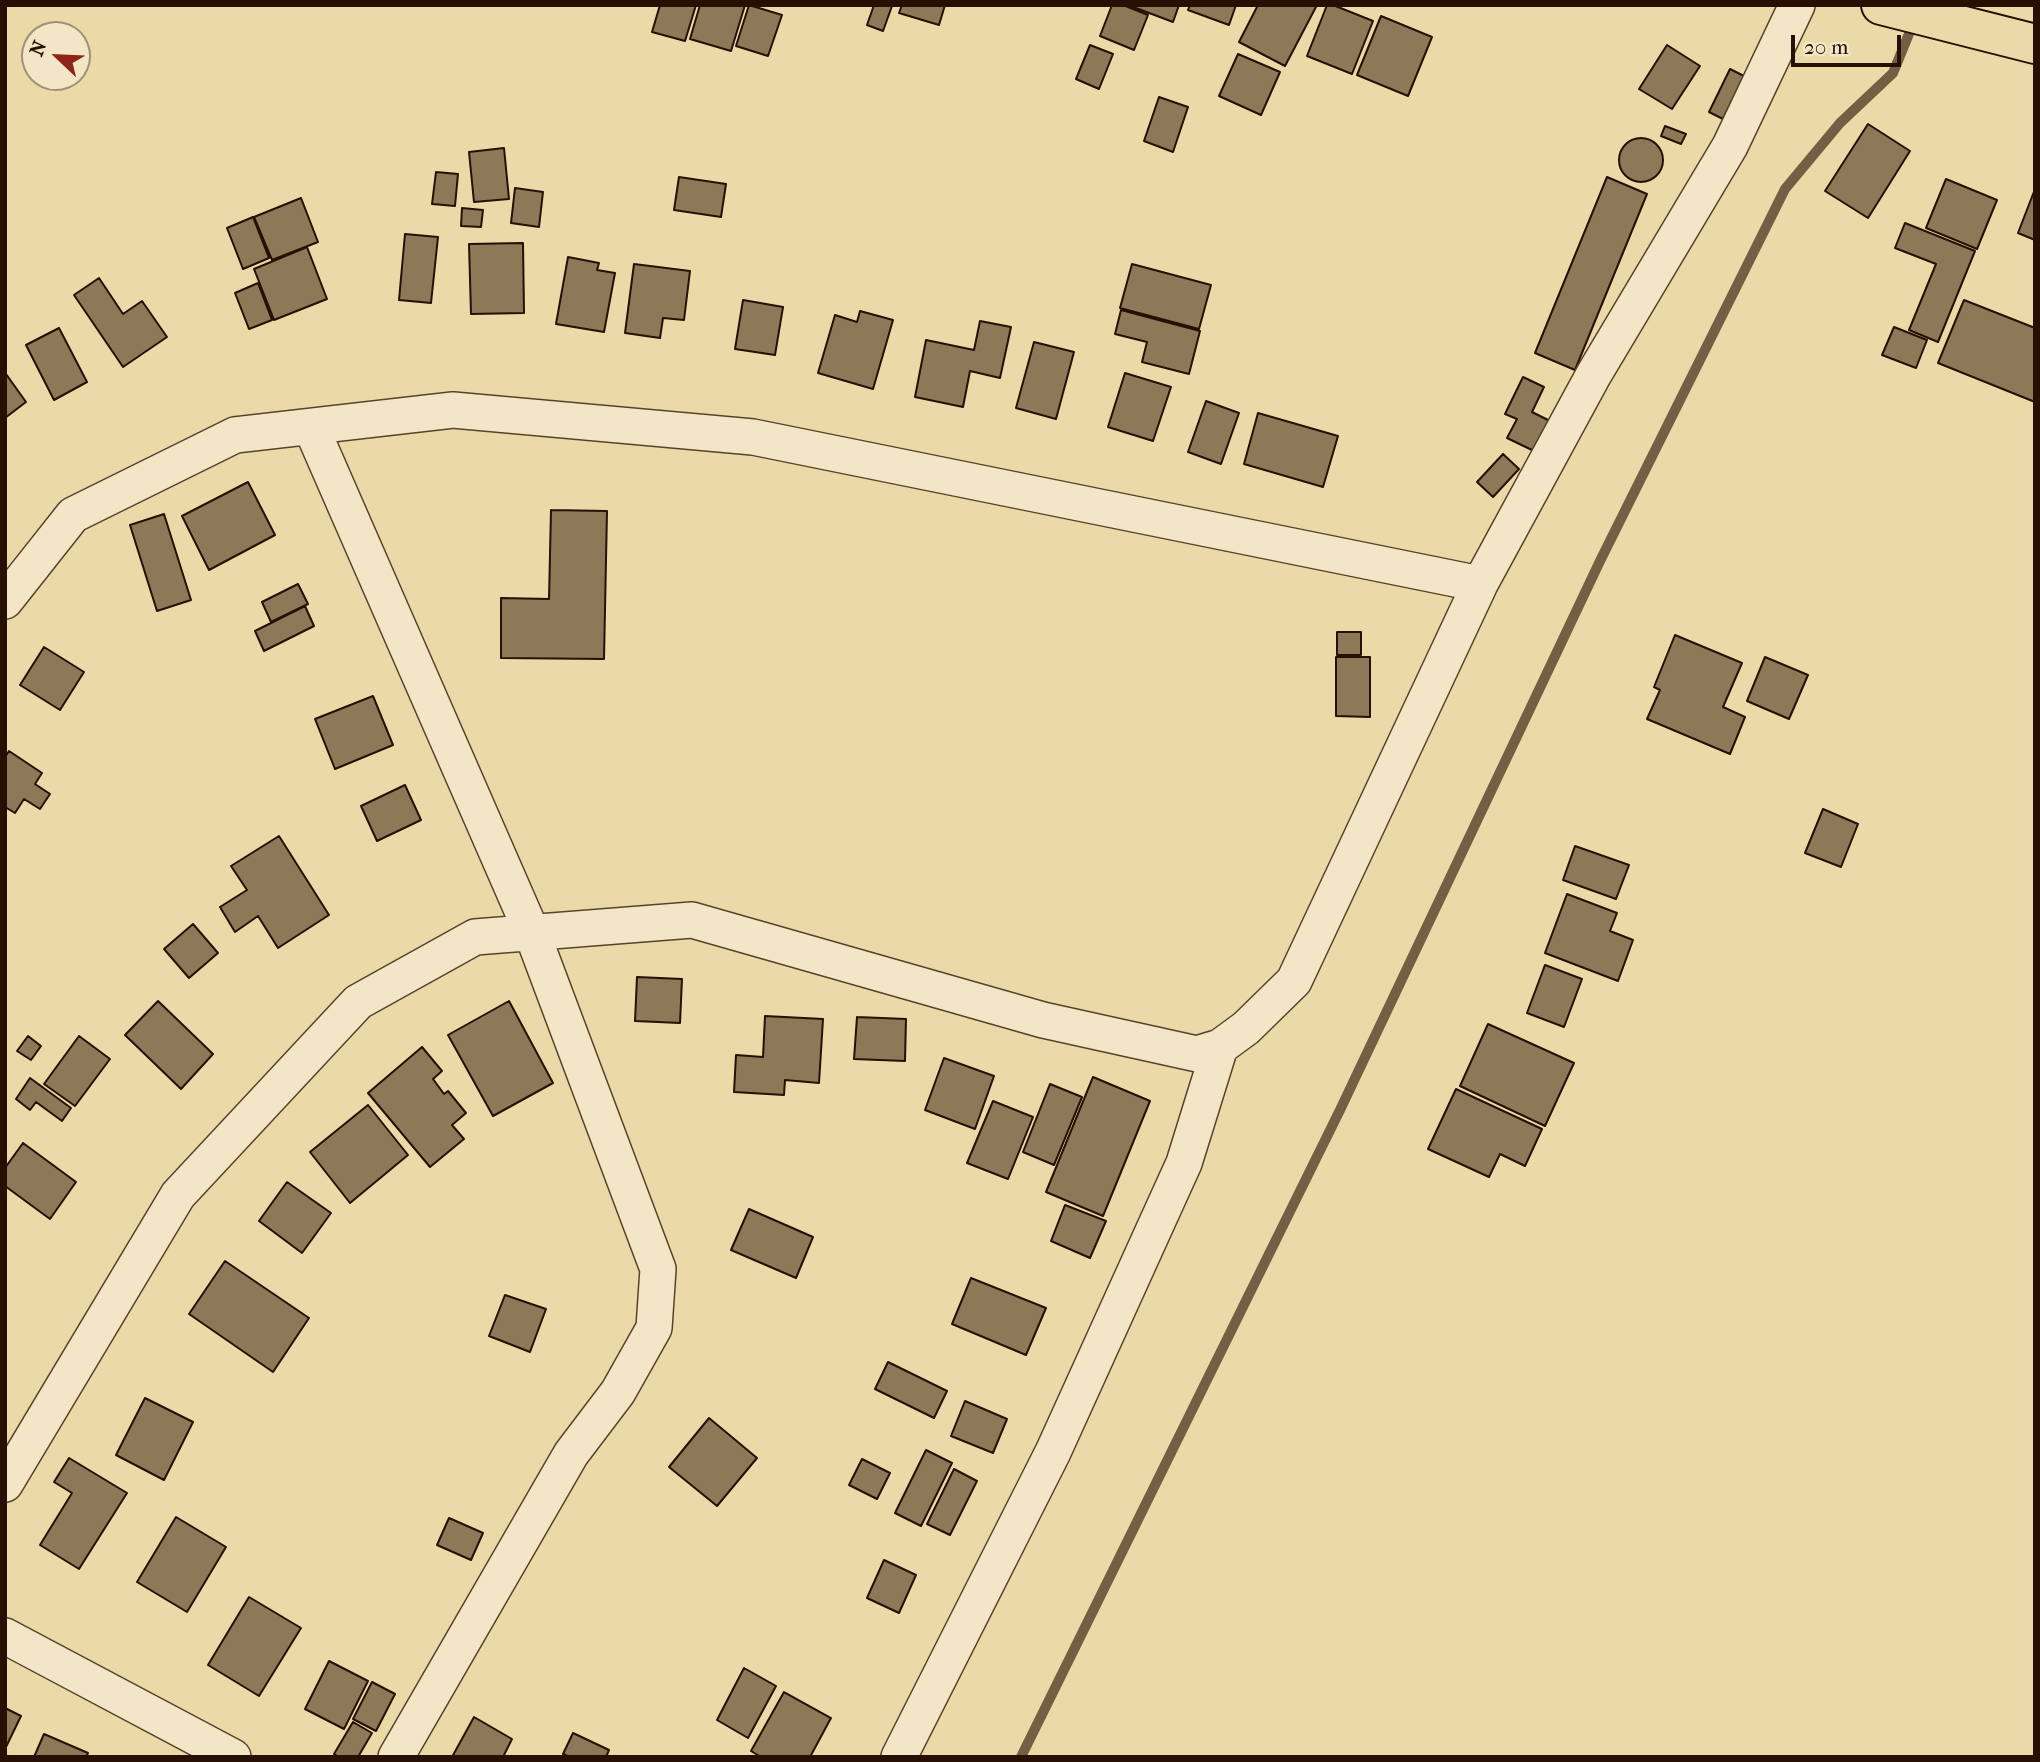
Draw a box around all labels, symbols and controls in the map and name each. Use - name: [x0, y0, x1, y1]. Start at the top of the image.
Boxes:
- north arrow: [21, 21, 91, 91]
- scale bar: [1795, 21, 1905, 65]
- text: 20 m: [1804, 35, 1848, 59]
- text: N: [26, 38, 51, 60]

